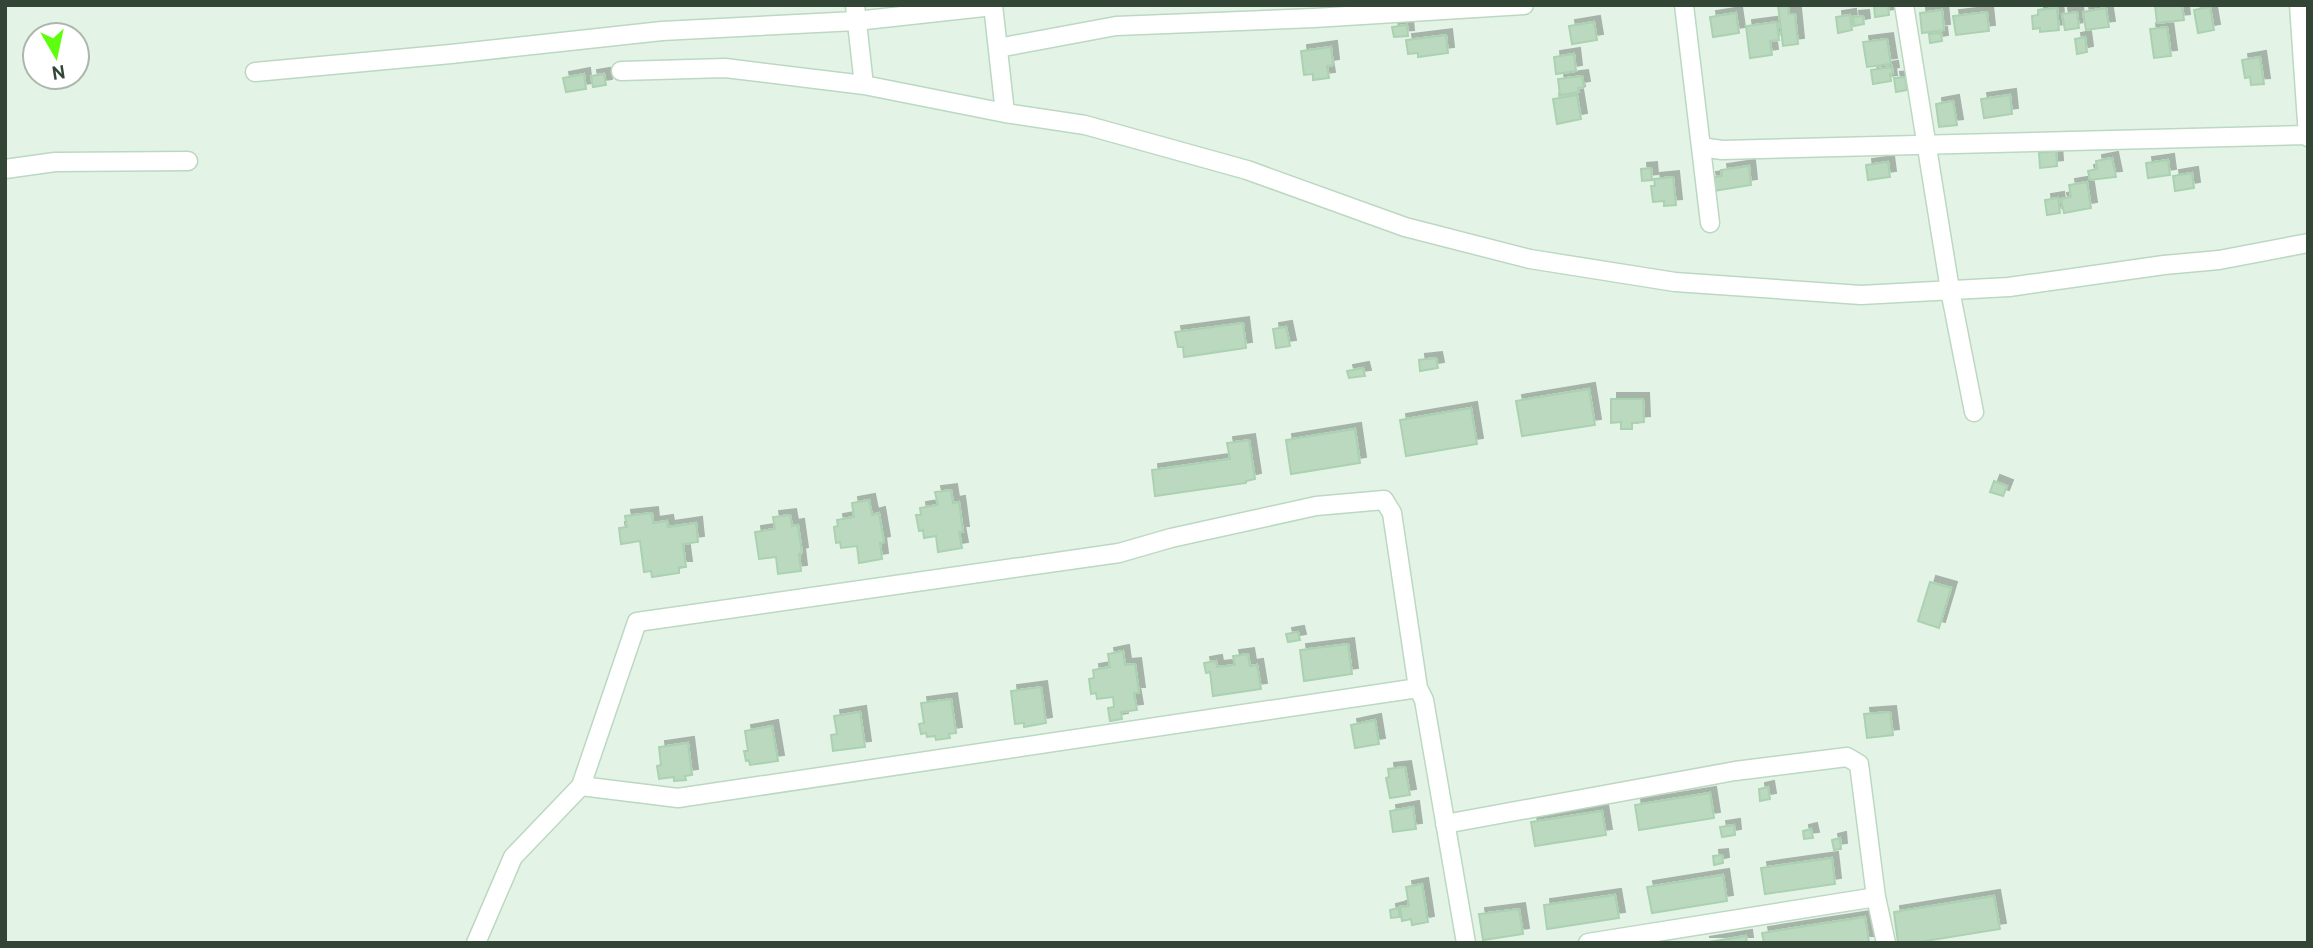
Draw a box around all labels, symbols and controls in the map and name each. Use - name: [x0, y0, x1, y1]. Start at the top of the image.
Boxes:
- north arrow: [21, 21, 91, 91]
- text: N: [50, 58, 67, 84]

